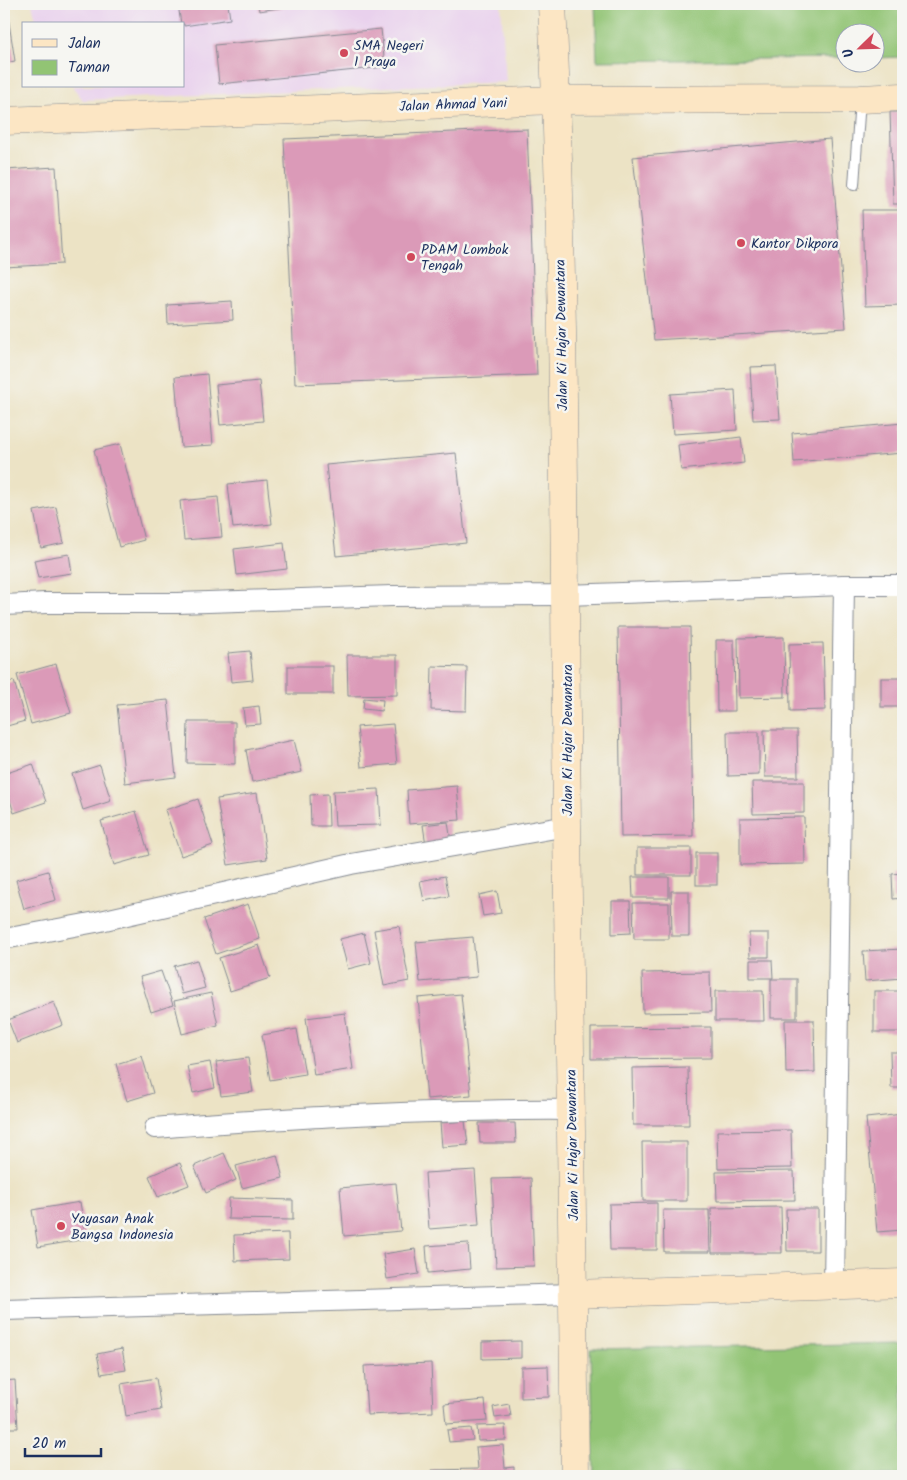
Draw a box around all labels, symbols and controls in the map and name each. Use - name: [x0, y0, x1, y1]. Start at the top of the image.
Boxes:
- legend: [22, 22, 185, 88]
- north arrow: [834, 22, 884, 72]
- text: Jalan: [68, 32, 101, 56]
- place label: SMA Negeri 1 Praya: [354, 35, 424, 73]
- text: U: [837, 44, 861, 61]
- marker: SMA Negeri 1 Praya: [338, 47, 350, 59]
- text: Taman: [68, 56, 110, 80]
- street label: Jalan Ahmad Yani: [399, 92, 508, 118]
- place label: Kantor Dikpora: [751, 233, 838, 255]
- marker: Kantor Dikpora: [735, 237, 747, 249]
- place label: PDAM Lombok Tengah: [421, 239, 509, 277]
- marker: PDAM Lombok Tengah: [405, 251, 417, 263]
- street label: Jalan Ki Hajar Dewantara: [550, 259, 574, 411]
- street label: Jalan Ki Hajar Dewantara: [557, 664, 579, 816]
- street label: Jalan Ki Hajar Dewantara: [561, 1069, 585, 1221]
- place label: Yayasan Anak Bangsa Indonesia: [71, 1208, 174, 1246]
- marker: Yayasan Anak Bangsa Indonesia: [55, 1220, 67, 1232]
- scale bar: [25, 1425, 101, 1457]
- text: 20 m: [32, 1432, 66, 1456]

